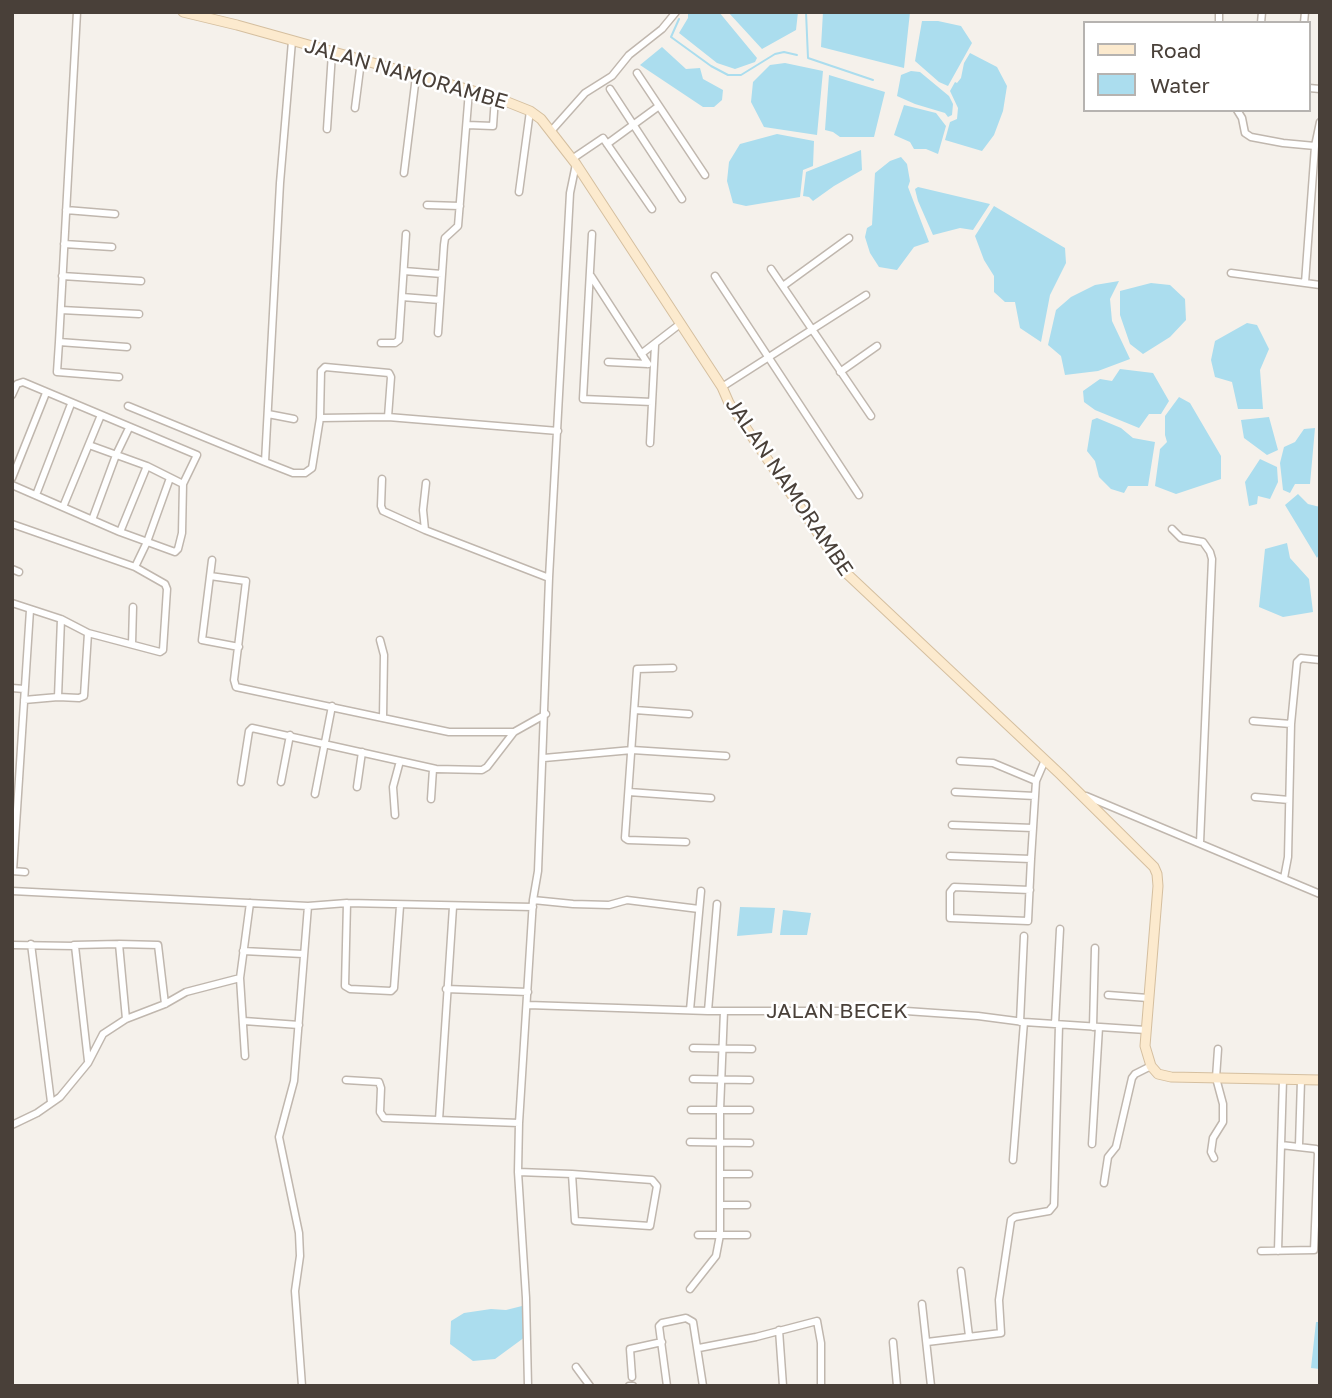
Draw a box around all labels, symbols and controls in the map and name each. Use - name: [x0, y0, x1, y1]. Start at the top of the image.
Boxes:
- legend: [1084, 21, 1311, 112]
- street label: JALAN NAMORAMBE: [302, 33, 510, 115]
- text: Road: [1150, 37, 1201, 63]
- text: Water: [1150, 72, 1210, 98]
- street label: JALAN NAMORAMBE: [720, 393, 858, 581]
- street label: JALAN BECEK: [766, 998, 908, 1024]

